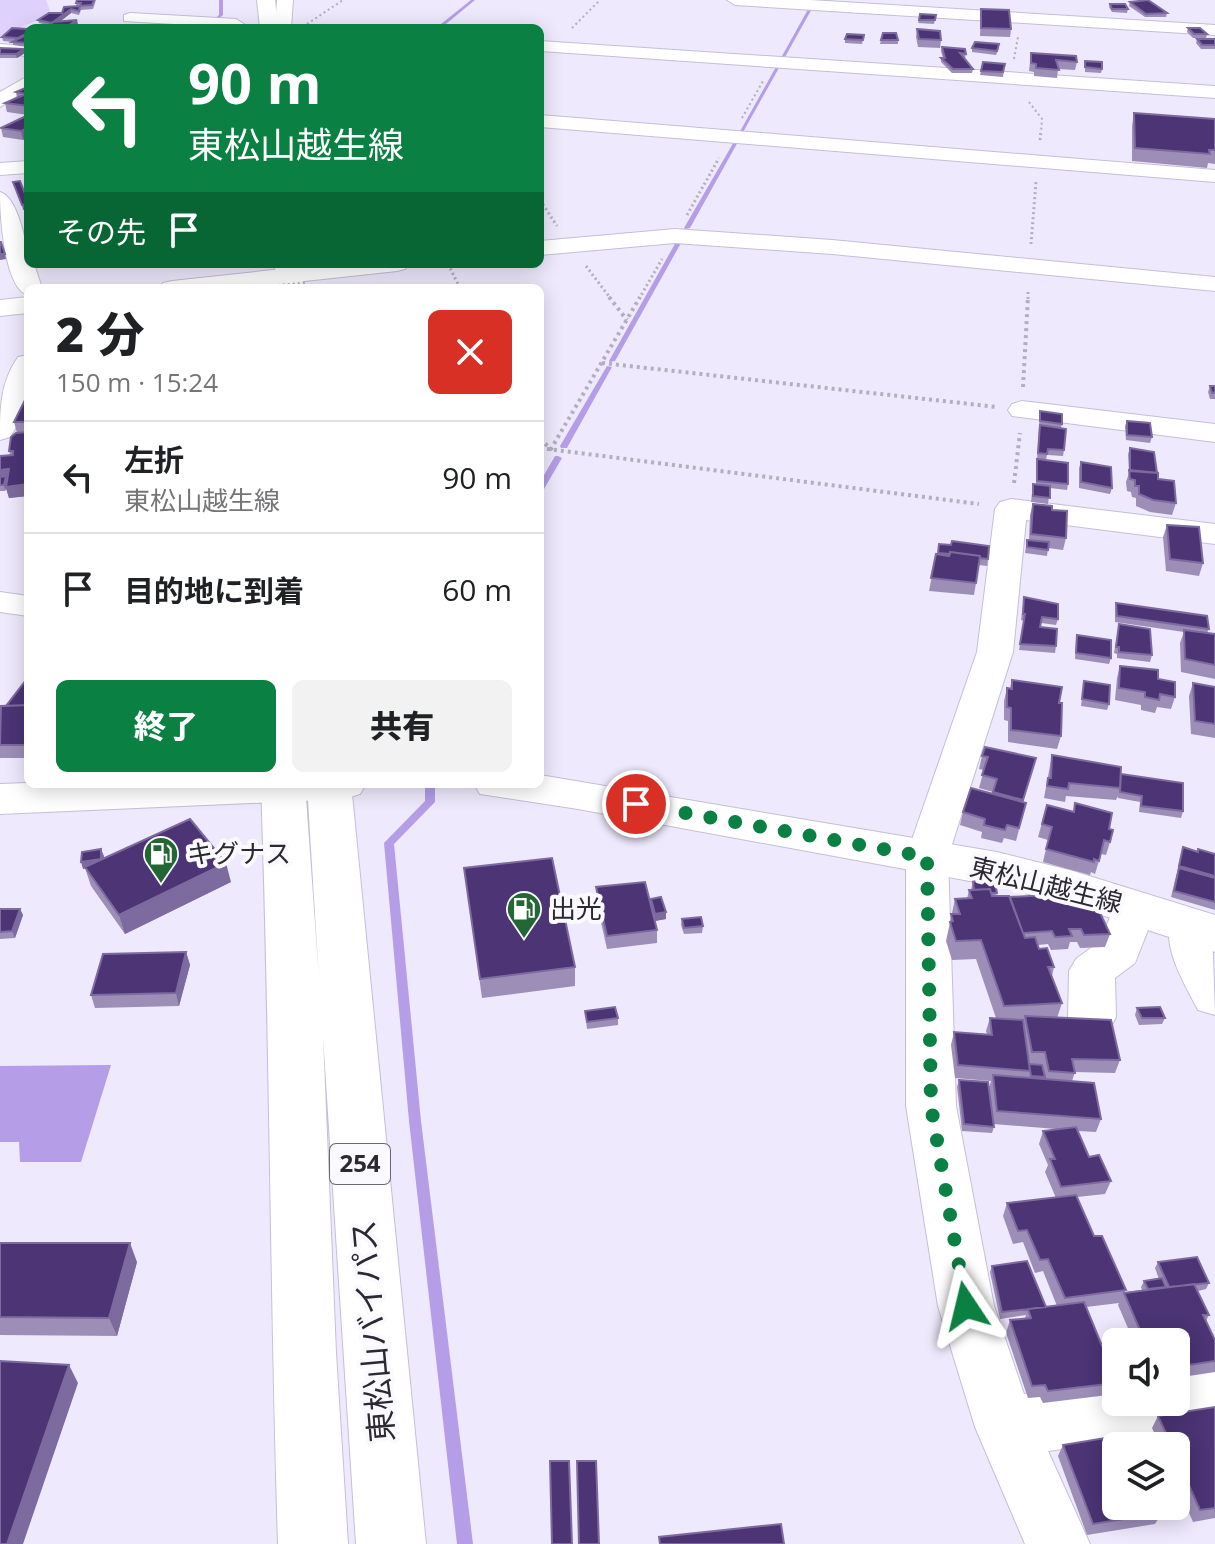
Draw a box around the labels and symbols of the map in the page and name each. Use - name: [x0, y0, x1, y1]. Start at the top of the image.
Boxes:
- pin: [602, 770, 670, 838]
- fuel station icon: キグナス: [142, 835, 180, 885]
- place label: キグナス: [187, 835, 291, 871]
- street label: 東松山越生線: [966, 848, 1126, 920]
- fuel station icon: 出光: [505, 890, 543, 940]
- place label: 出光: [550, 890, 602, 926]
- road number: 254: [330, 1144, 390, 1184]
- street label: 東松山バイパス: [340, 1218, 403, 1444]
- position arrow: [924, 1264, 1008, 1348]

